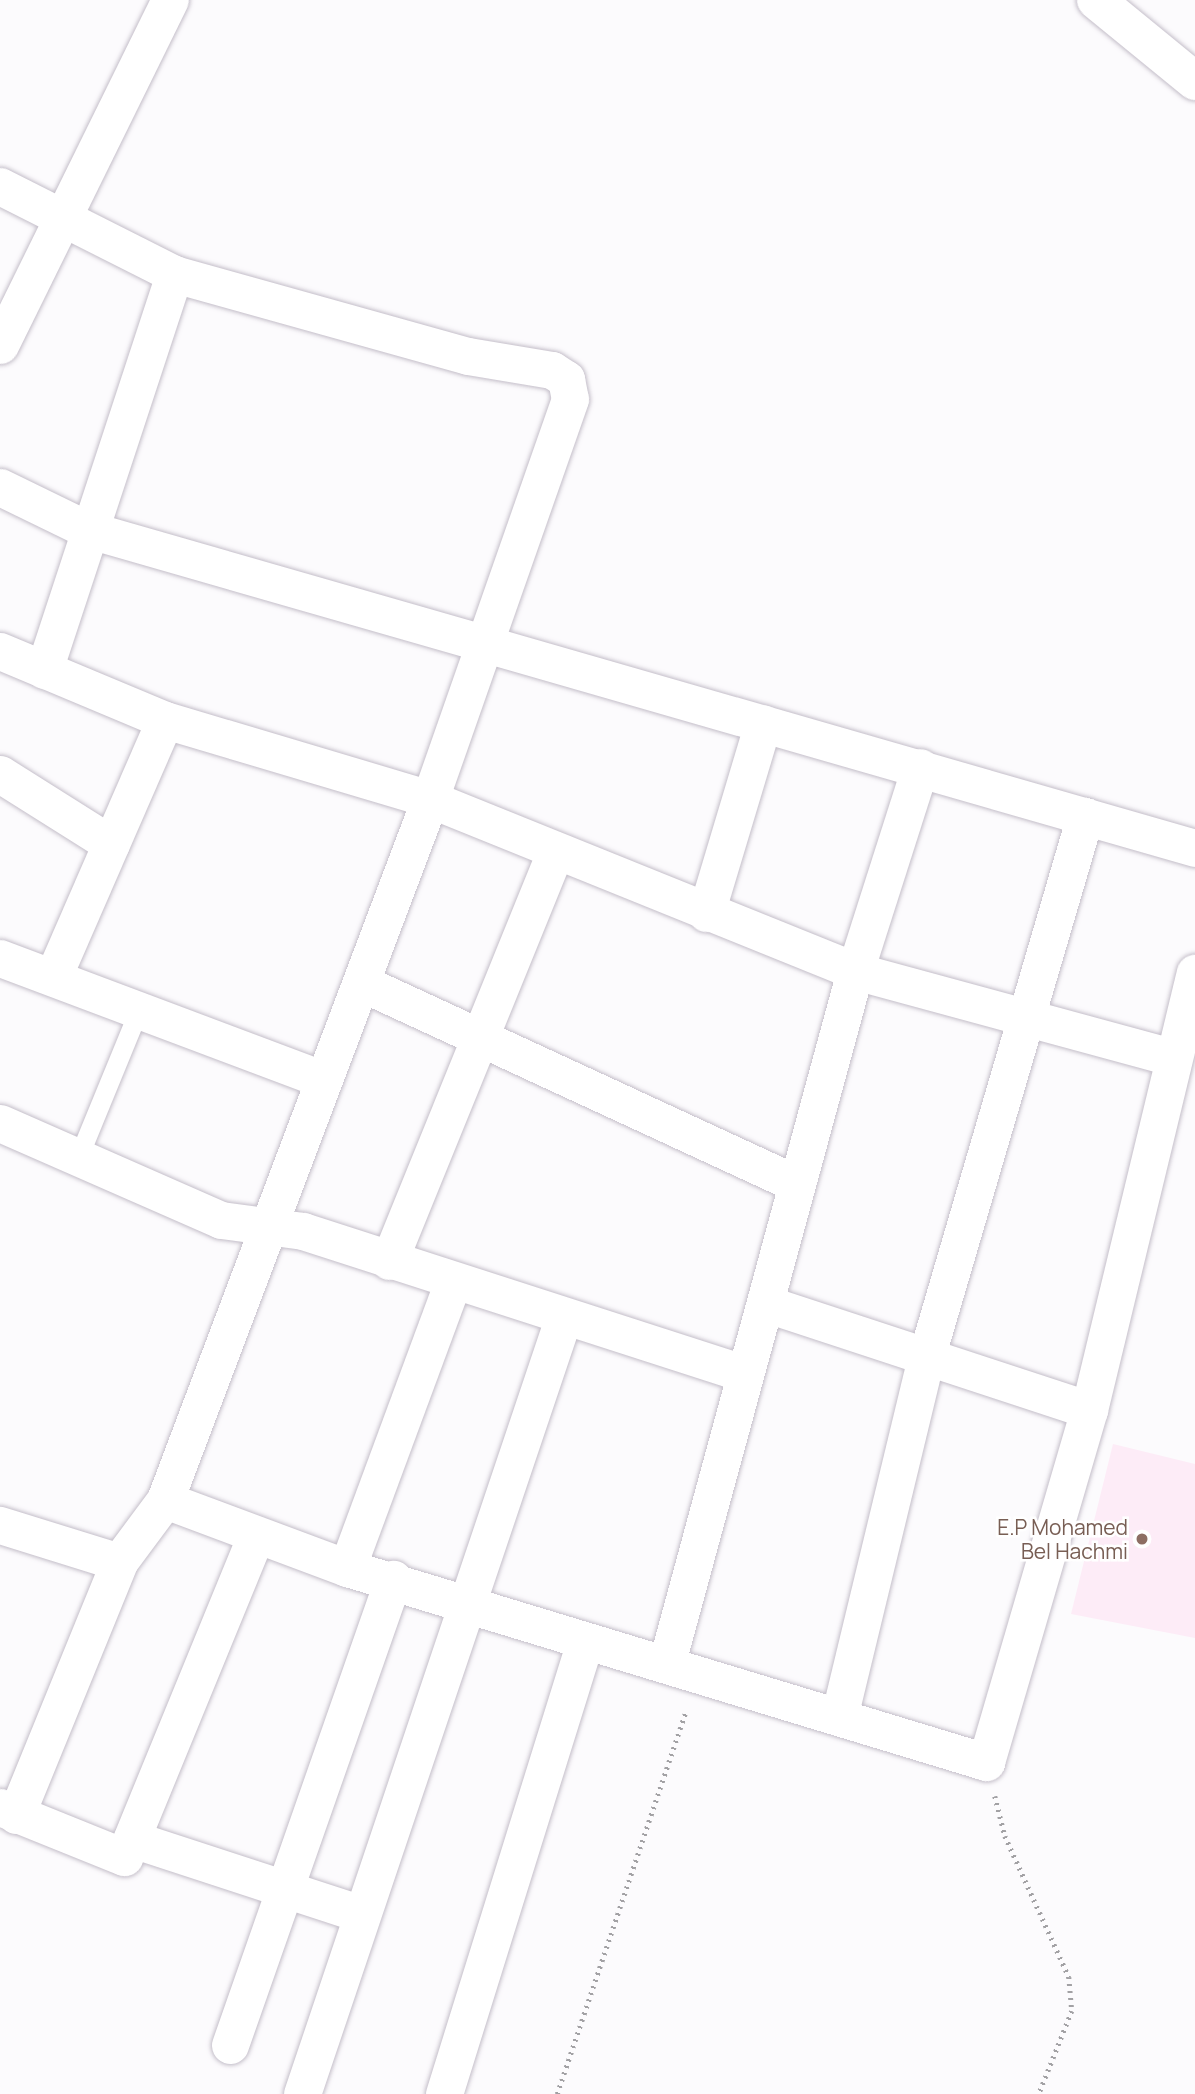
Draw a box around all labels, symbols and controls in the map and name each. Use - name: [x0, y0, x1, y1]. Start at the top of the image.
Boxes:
- place label: E.P Mohamed Bel Hachmi: [997, 1514, 1128, 1564]
- marker: E.P Mohamed Bel Hachmi: [1134, 1531, 1150, 1547]

